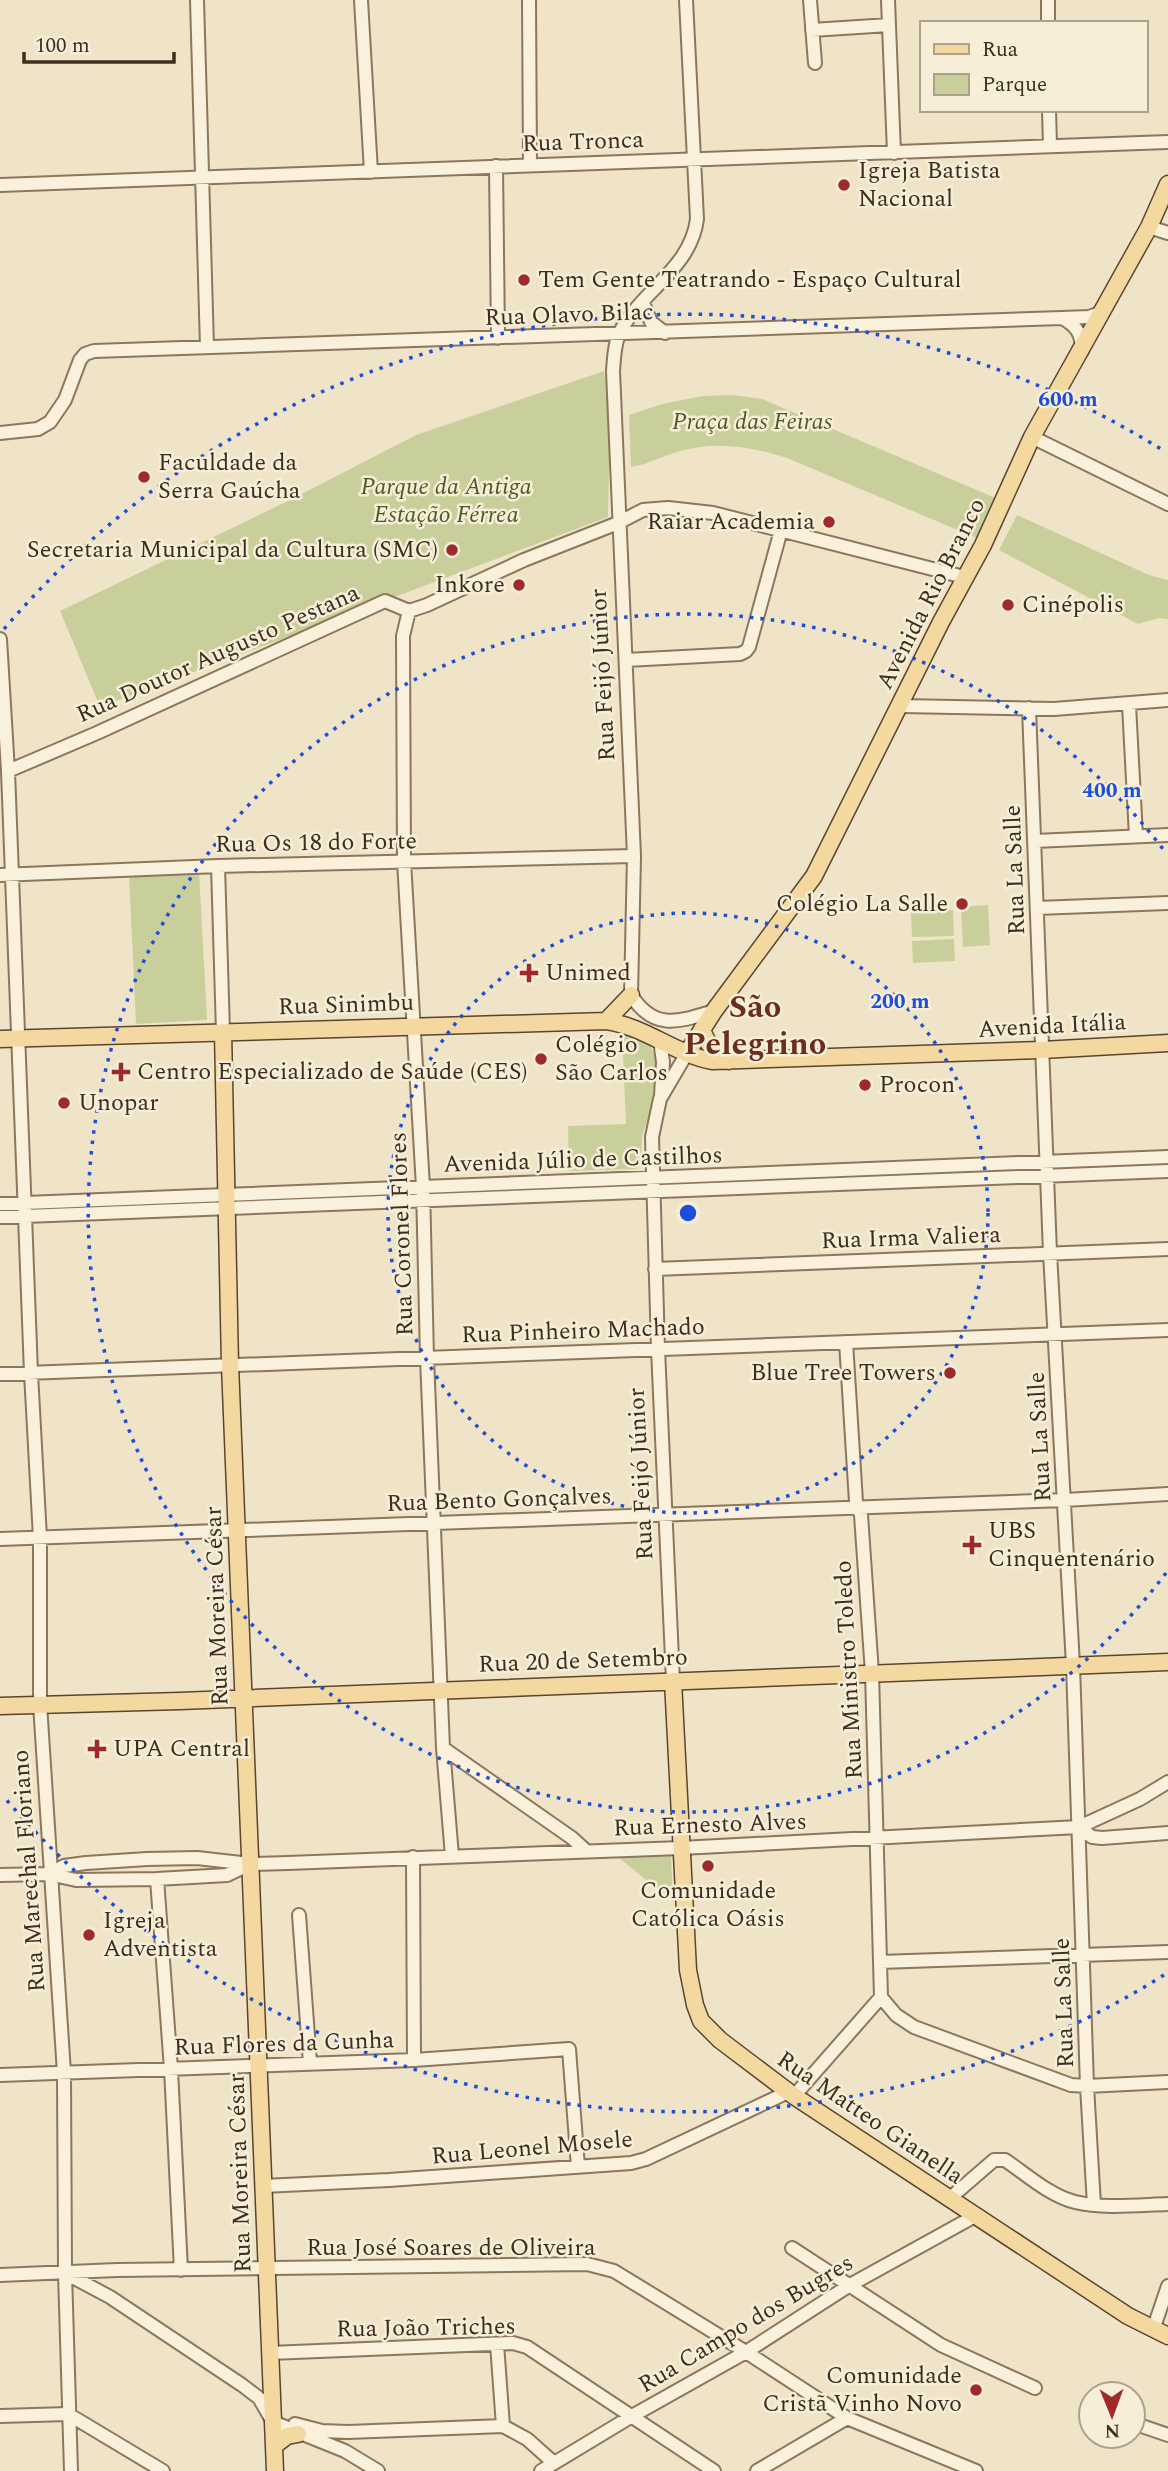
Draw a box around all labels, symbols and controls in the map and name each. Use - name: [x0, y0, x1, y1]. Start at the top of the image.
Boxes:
- scale bar: [24, 21, 175, 65]
- legend: [920, 21, 1147, 112]
- text: 100 m: [35, 30, 90, 62]
- text: Rua: [982, 34, 1019, 66]
- text: Parque: [982, 69, 1047, 101]
- street label: Rua Tronca: [521, 122, 645, 162]
- place label: Igreja Batista Nacional: [858, 153, 1001, 217]
- marker: Igreja Batista Nacional: [836, 177, 852, 193]
- place label: Tem Gente Teatrando - Espaço Cultural: [538, 262, 962, 298]
- marker: Tem Gente Teatrando - Espaço Cultural: [516, 272, 532, 288]
- street label: Rua Olavo Bilac: [484, 294, 654, 336]
- text: 600 m: [1038, 384, 1098, 416]
- park label: Praça das Feiras: [672, 404, 833, 440]
- place label: Faculdade da Serra Gaúcha: [158, 445, 301, 509]
- marker: Faculdade da Serra Gaúcha: [136, 469, 152, 485]
- park label: Parque da Antiga Estação Férrea: [360, 469, 532, 533]
- street label: Avenida Rio Branco: [867, 492, 995, 696]
- place label: Raiar Academia: [647, 504, 815, 540]
- marker: Raiar Academia: [821, 514, 837, 530]
- place label: Secretaria Municipal da Cultura (SMC): [27, 532, 438, 568]
- marker: Secretaria Municipal da Cultura (SMC): [444, 542, 460, 558]
- place label: Inkore: [435, 567, 505, 603]
- street label: Rua Doutor Augusto Pestana: [71, 575, 366, 733]
- marker: Inkore: [511, 577, 527, 593]
- place label: Cinépolis: [1022, 587, 1124, 623]
- street label: Rua Feijó Júnior: [580, 588, 626, 762]
- marker: Cinépolis: [1000, 597, 1016, 613]
- text: 400 m: [1082, 775, 1142, 807]
- street label: Rua La Salle: [995, 804, 1035, 936]
- street label: Rua Os 18 do Forte: [215, 823, 417, 863]
- place label: Colégio La Salle: [776, 886, 948, 922]
- marker: Colégio La Salle: [954, 896, 970, 912]
- place label: Unimed: [545, 955, 631, 991]
- marker: Unimed: [519, 963, 539, 983]
- district label: São Pelegrino: [684, 983, 826, 1069]
- street label: Rua Sinimbu: [277, 985, 415, 1025]
- text: 200 m: [870, 986, 930, 1018]
- street label: Avenida Itália: [977, 1004, 1127, 1048]
- place label: Colégio São Carlos: [555, 1027, 668, 1091]
- marker: Colégio São Carlos: [533, 1051, 549, 1067]
- place label: Centro Especializado de Saúde (CES): [137, 1054, 528, 1090]
- marker: Centro Especializado de Saúde (CES): [111, 1062, 131, 1082]
- place label: Procon: [879, 1067, 955, 1103]
- marker: Procon: [857, 1077, 873, 1093]
- place label: Unopar: [78, 1085, 159, 1121]
- marker: Unopar: [56, 1095, 72, 1111]
- street label: Rua Coronel Flores: [380, 1131, 424, 1337]
- street label: Avenida Júlio de Castilhos: [443, 1137, 723, 1183]
- centre of rings: [676, 1201, 700, 1225]
- street label: Rua Irma Valiera: [820, 1217, 1002, 1259]
- street label: Rua Pinheiro Machado: [461, 1309, 705, 1353]
- place label: Blue Tree Towers: [751, 1355, 936, 1391]
- marker: Blue Tree Towers: [942, 1365, 958, 1381]
- street label: Rua La Salle: [1019, 1371, 1061, 1503]
- street label: Rua Feijó Júnior: [618, 1387, 664, 1561]
- street label: Rua Bento Gonçalves: [386, 1478, 612, 1522]
- street label: Rua Moreira César: [196, 1505, 238, 1707]
- place label: UBS Cinquentenário: [988, 1513, 1155, 1577]
- marker: UBS Cinquentenário: [962, 1535, 982, 1555]
- street label: Rua Ministro Toledo: [825, 1560, 873, 1780]
- street label: Rua 20 de Setembro: [478, 1639, 688, 1683]
- place label: UPA Central: [113, 1731, 250, 1767]
- marker: UPA Central: [87, 1739, 107, 1759]
- street label: Rua Marechal Floriano: [3, 1749, 55, 1993]
- street label: Rua Ernesto Alves: [613, 1804, 807, 1846]
- marker: Comunidade Católica Oásis: [700, 1858, 716, 1874]
- place label: Comunidade Católica Oásis: [631, 1873, 785, 1937]
- place label: Igreja Adventista: [103, 1903, 218, 1967]
- marker: Igreja Adventista: [81, 1927, 97, 1943]
- street label: Rua La Salle: [1044, 1937, 1084, 2069]
- street label: Rua Flores da Cunha: [173, 2022, 395, 2066]
- street label: Rua Matteo Gianella: [769, 2042, 971, 2194]
- street label: Rua Moreira César: [219, 2072, 261, 2274]
- street label: Rua Leonel Mosele: [430, 2121, 634, 2175]
- street label: Rua José Soares de Oliveira: [306, 2230, 596, 2266]
- street label: Rua Campo dos Bugres: [631, 2245, 861, 2403]
- street label: Rua João Triches: [336, 2308, 516, 2348]
- place label: Comunidade Cristã Vinho Novo: [762, 2358, 962, 2422]
- north arrow: [1077, 2380, 1147, 2450]
- marker: Comunidade Cristã Vinho Novo: [968, 2382, 984, 2398]
- text: N: [1104, 2416, 1120, 2445]

